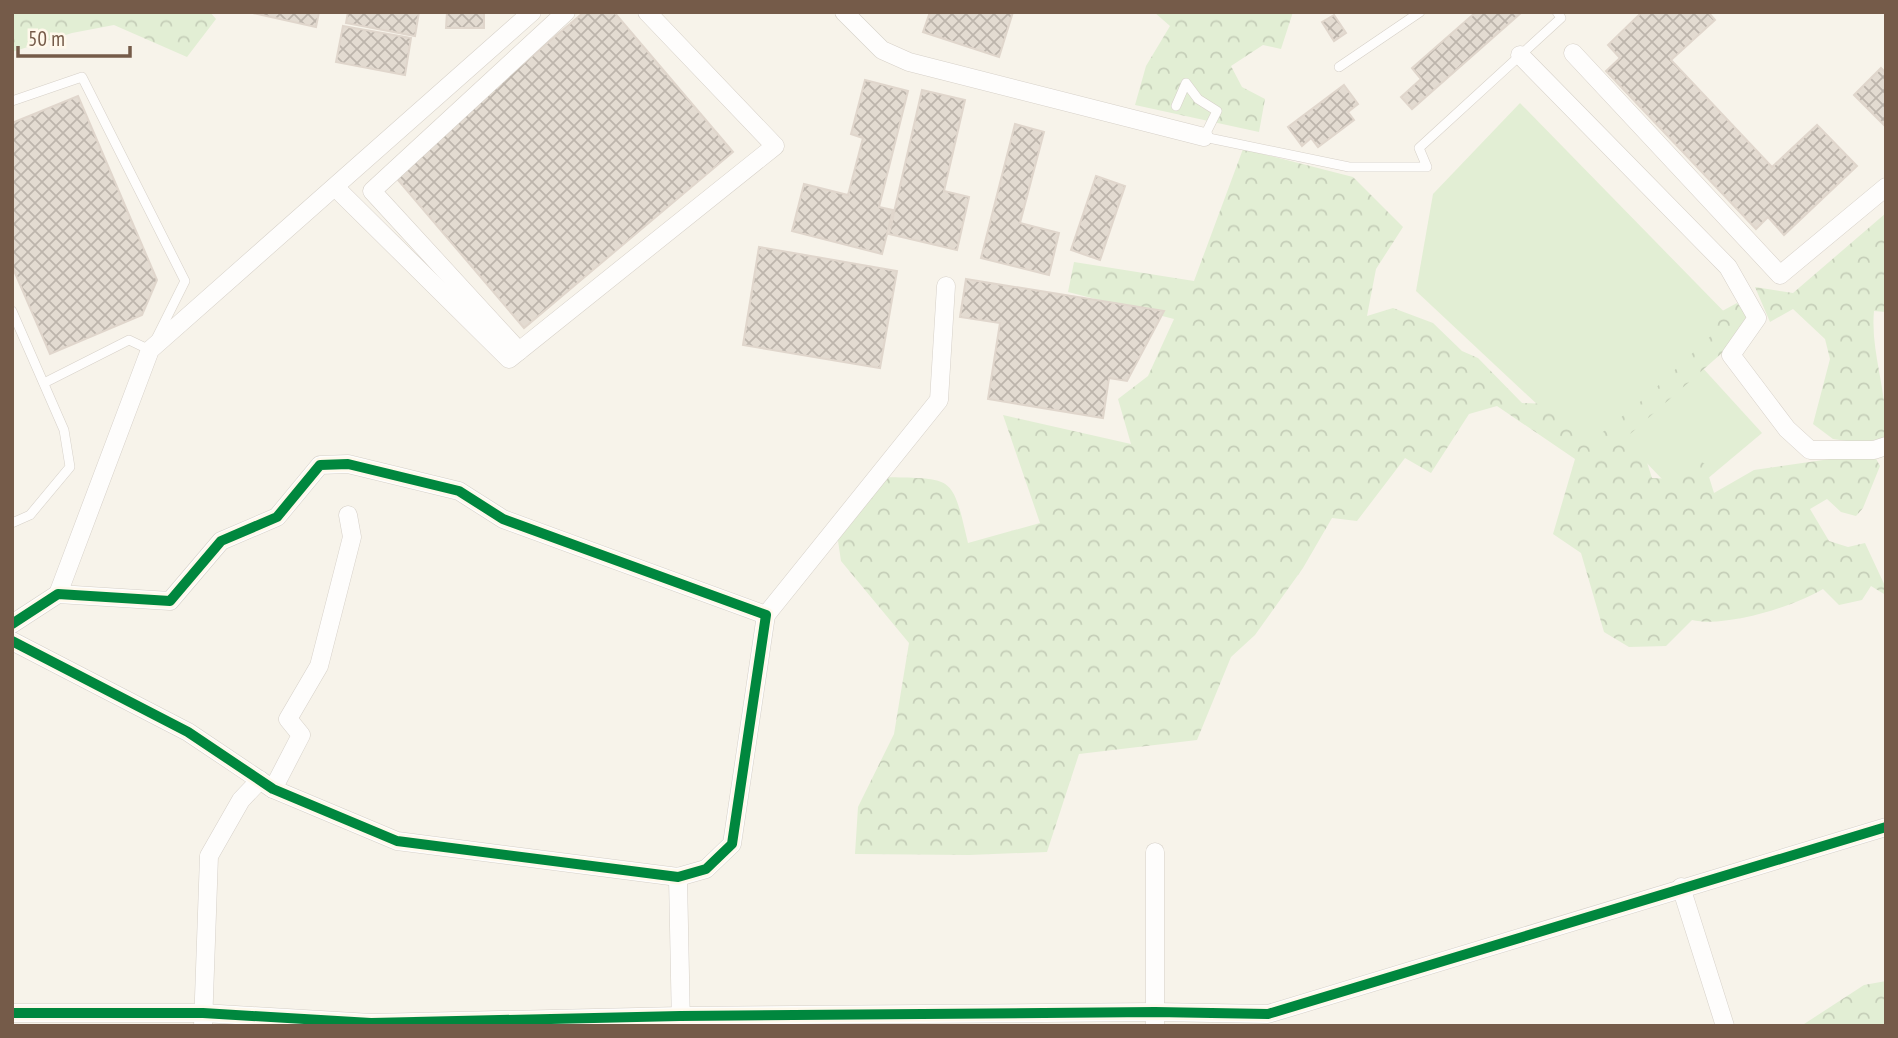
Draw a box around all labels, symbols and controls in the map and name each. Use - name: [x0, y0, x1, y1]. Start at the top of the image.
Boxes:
- scale bar: [18, 14, 130, 58]
- text: 50 m: [28, 25, 65, 52]

